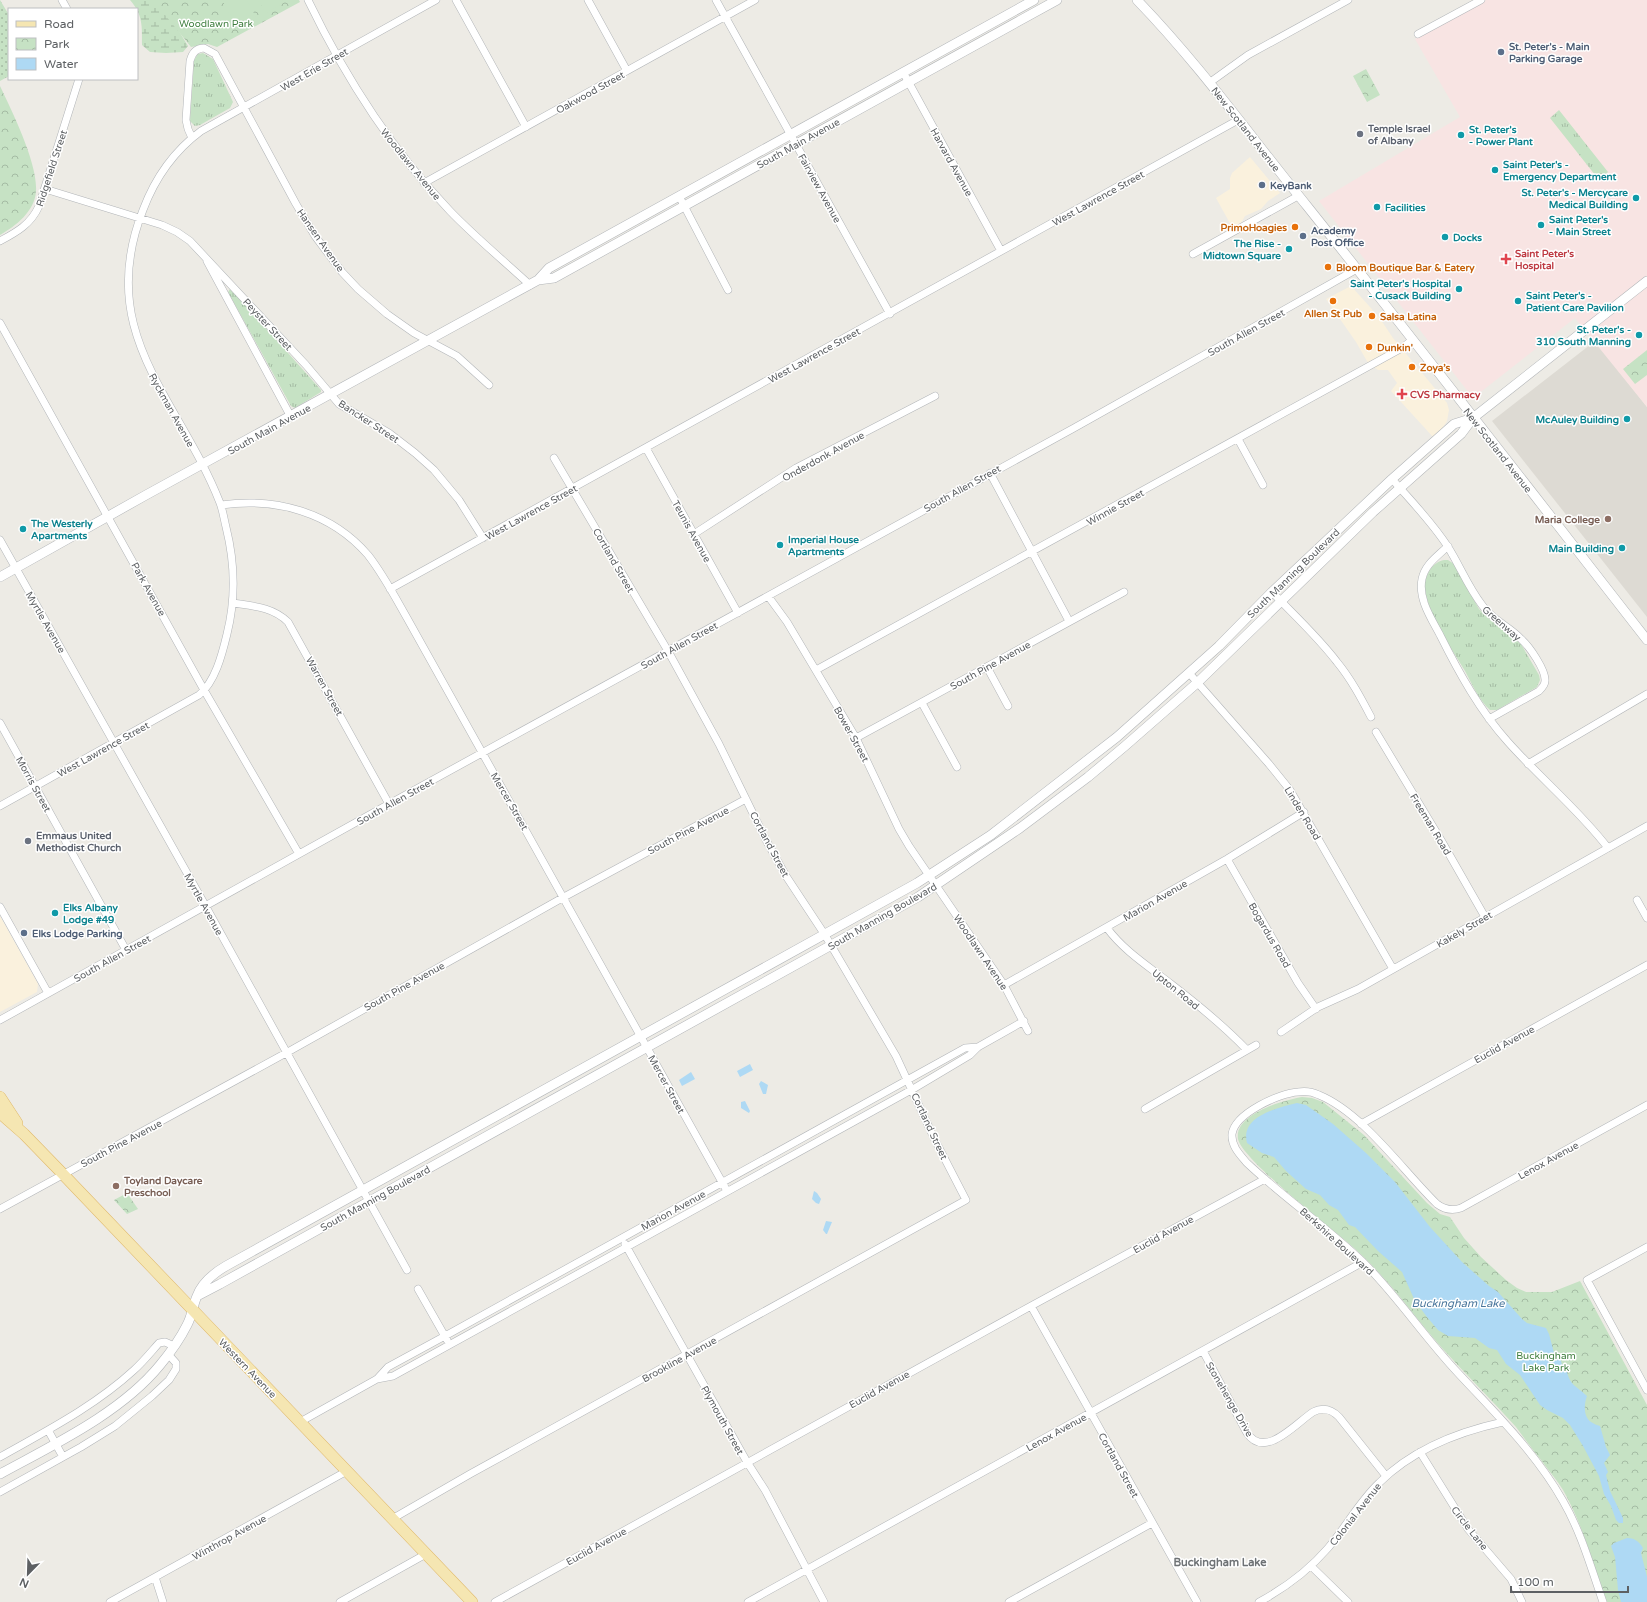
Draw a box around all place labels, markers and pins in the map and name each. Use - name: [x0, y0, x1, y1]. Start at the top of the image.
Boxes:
- place label: St. Peter's - Main Parking Garage: [1509, 41, 1590, 65]
- marker: St. Peter's - Main Parking Garage: [1496, 47, 1506, 57]
- place label: Temple Israel of Albany: [1367, 123, 1431, 147]
- place label: St. Peter's - Power Plant: [1469, 124, 1533, 148]
- marker: Temple Israel of Albany: [1355, 129, 1365, 139]
- marker: St. Peter's - Power Plant: [1456, 130, 1466, 140]
- place label: Saint Peter's - Emergency Department: [1503, 159, 1617, 183]
- marker: Saint Peter's - Emergency Department: [1490, 165, 1500, 175]
- marker: KeyBank: [1257, 180, 1267, 190]
- place label: KeyBank: [1270, 180, 1312, 192]
- place label: St. Peter's - Mercycare Medical Building: [1521, 187, 1628, 211]
- marker: St. Peter's - Mercycare Medical Building: [1631, 193, 1641, 203]
- marker: Facilities: [1372, 202, 1382, 212]
- place label: Facilities: [1385, 202, 1426, 214]
- place label: Saint Peter's - Main Street: [1549, 214, 1611, 238]
- marker: Saint Peter's - Main Street: [1536, 220, 1546, 230]
- place label: PrimoHoagies: [1221, 222, 1287, 234]
- marker: PrimoHoagies: [1290, 222, 1300, 232]
- place label: Academy Post Office: [1311, 225, 1365, 249]
- marker: Academy Post Office: [1298, 231, 1308, 241]
- marker: Docks: [1440, 232, 1450, 242]
- place label: Docks: [1453, 232, 1482, 244]
- place label: The Rise - Midtown Square: [1203, 238, 1281, 262]
- marker: The Rise - Midtown Square: [1284, 244, 1294, 254]
- place label: Saint Peter's Hospital: [1515, 248, 1574, 272]
- marker: Saint Peter's Hospital: [1500, 253, 1512, 265]
- marker: Bloom Boutique Bar & Eatery: [1323, 262, 1333, 272]
- place label: Bloom Boutique Bar & Eatery: [1336, 262, 1475, 274]
- place label: Saint Peter's Hospital - Cusack Building: [1350, 278, 1451, 302]
- marker: Saint Peter's Hospital - Cusack Building: [1454, 284, 1464, 294]
- place label: Saint Peter's - Patient Care Pavilion: [1526, 290, 1624, 314]
- marker: Allen St Pub: [1328, 296, 1338, 306]
- marker: Saint Peter's - Patient Care Pavilion: [1513, 296, 1523, 306]
- place label: Allen St Pub: [1304, 308, 1363, 320]
- marker: Salsa Latina: [1367, 311, 1377, 321]
- place label: Salsa Latina: [1380, 311, 1437, 323]
- place label: St. Peter's - 310 South Manning: [1536, 324, 1631, 348]
- marker: St. Peter's - 310 South Manning: [1634, 330, 1644, 340]
- marker: Dunkin': [1364, 342, 1374, 352]
- place label: Dunkin': [1377, 342, 1413, 354]
- marker: Zoya’s: [1407, 362, 1417, 372]
- place label: Zoya’s: [1420, 362, 1450, 374]
- marker: CVS Pharmacy: [1397, 389, 1407, 399]
- place label: CVS Pharmacy: [1410, 389, 1481, 401]
- place label: McAuley Building: [1536, 414, 1619, 426]
- marker: McAuley Building: [1622, 414, 1632, 424]
- place label: Maria College: [1535, 514, 1600, 526]
- marker: Maria College: [1603, 514, 1613, 524]
- place label: The Westerly Apartments: [30, 518, 93, 542]
- marker: The Westerly Apartments: [18, 524, 28, 534]
- place label: Imperial House Apartments: [788, 534, 859, 558]
- marker: Imperial House Apartments: [775, 540, 785, 550]
- place label: Main Building: [1548, 543, 1614, 555]
- marker: Main Building: [1617, 543, 1627, 553]
- place label: Emmaus United Methodist Church: [36, 830, 121, 854]
- marker: Emmaus United Methodist Church: [23, 836, 33, 846]
- place label: Elks Albany Lodge #49: [63, 902, 118, 926]
- marker: Elks Albany Lodge #49: [50, 908, 60, 918]
- marker: Elks Lodge Parking: [19, 928, 29, 938]
- place label: Elks Lodge Parking: [32, 928, 123, 940]
- place label: Toyland Daycare Preschool: [123, 1175, 203, 1199]
- marker: Toyland Daycare Preschool: [111, 1181, 121, 1191]

